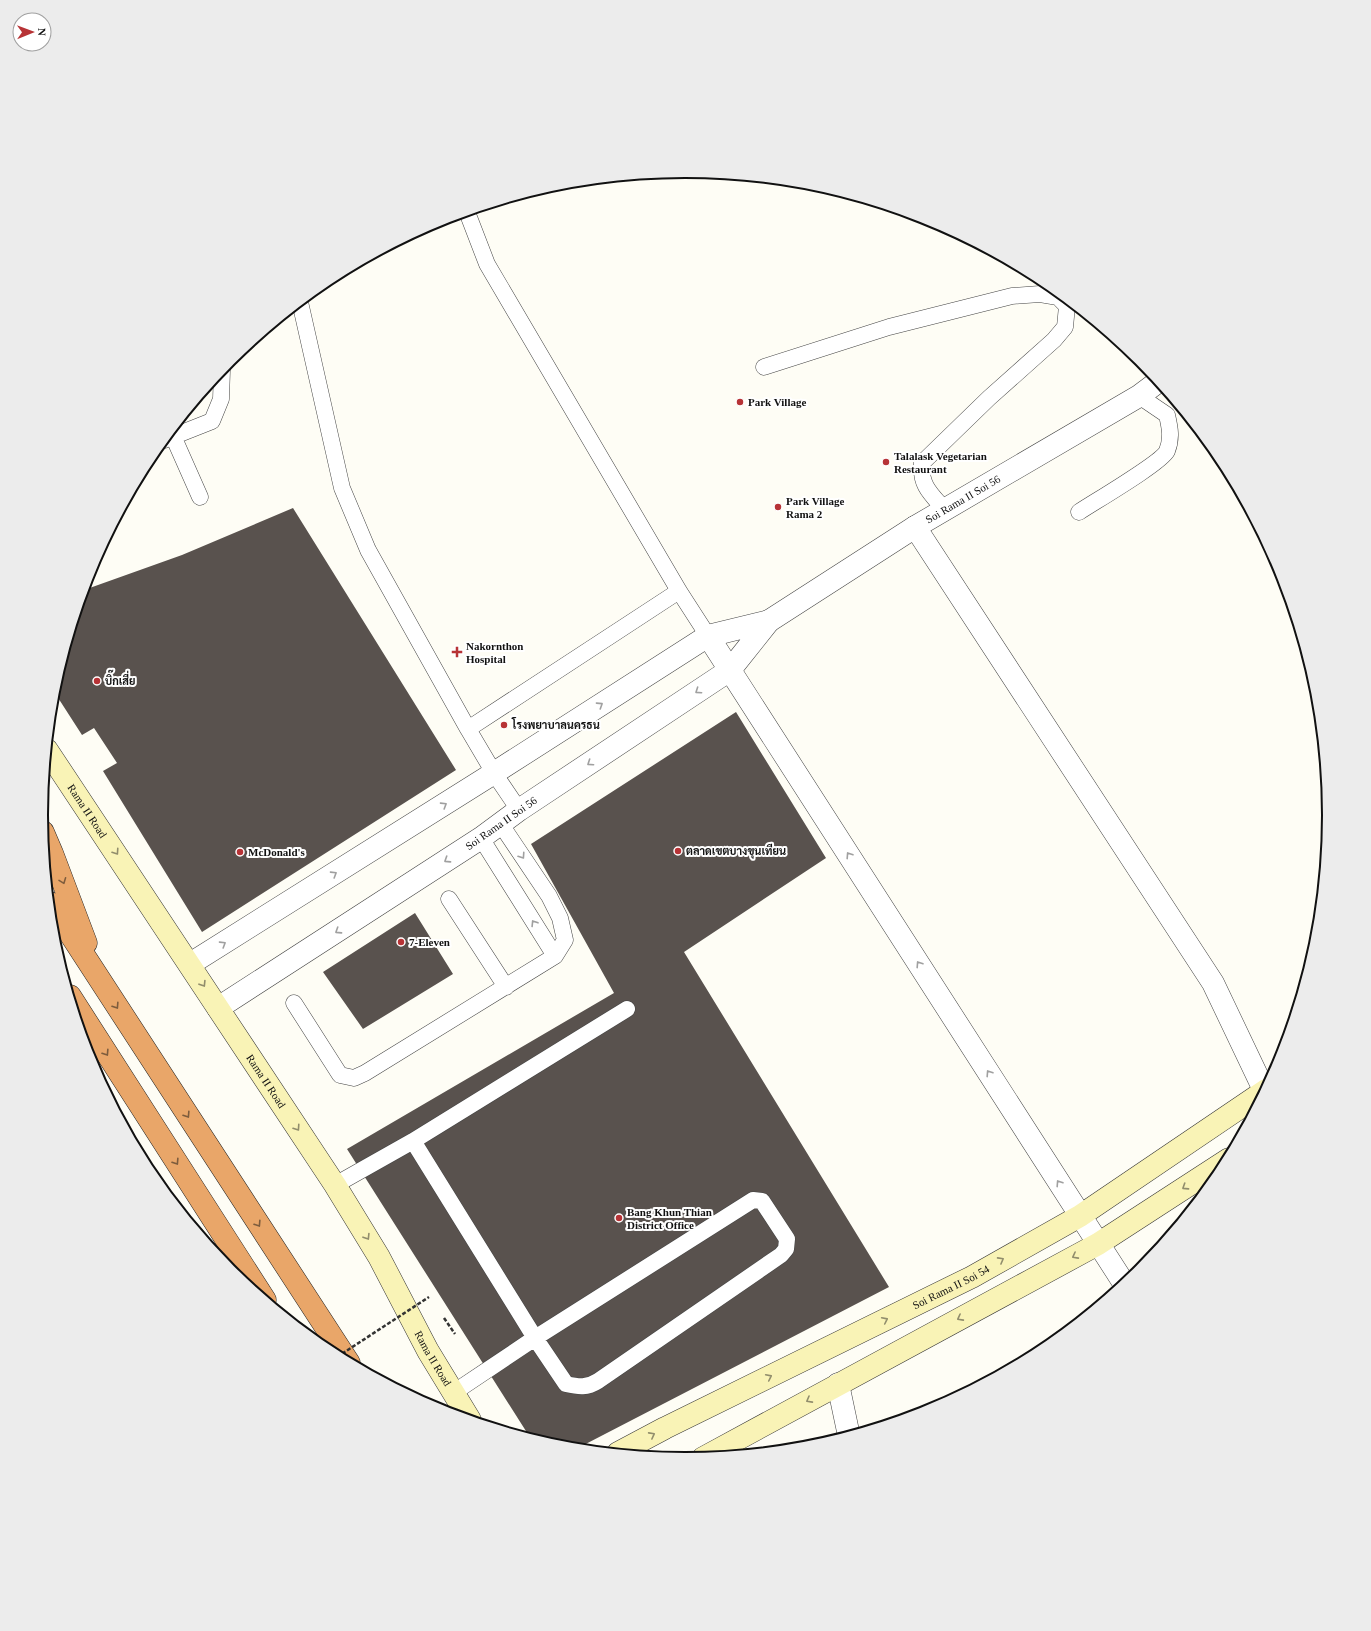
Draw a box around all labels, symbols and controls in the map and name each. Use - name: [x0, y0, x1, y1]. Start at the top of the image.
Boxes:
- north arrow: [12, 12, 52, 52]
- text: N: [36, 28, 48, 36]
- place label: Park Village: [748, 396, 806, 408]
- marker: Park Village: [735, 397, 745, 407]
- place label: Talalask Vegetarian Restaurant: [894, 450, 987, 475]
- marker: Talalask Vegetarian Restaurant: [881, 457, 891, 467]
- street label: Soi Rama II Soi 56: [923, 472, 1003, 526]
- place label: Park Village Rama 2: [786, 495, 844, 520]
- marker: Park Village Rama 2: [773, 502, 783, 512]
- place label: Nakornthon Hospital: [466, 640, 523, 665]
- marker: Nakornthon Hospital: [451, 646, 463, 658]
- place label: บิ๊กเสี่ย: [105, 669, 135, 687]
- marker: บิ๊กเสี่ย: [92, 676, 102, 686]
- one-way arrow: [695, 686, 702, 694]
- one-way arrow: [596, 702, 603, 710]
- place label: โรงพยาบาลนครธน: [511, 717, 600, 731]
- marker: โรงพยาบาลนครธน: [499, 720, 509, 730]
- one-way arrow: [587, 759, 594, 766]
- street label: Rama II Road: [65, 782, 110, 840]
- street label: Soi Rama II Soi 56: [463, 794, 539, 852]
- one-way arrow: [439, 803, 446, 810]
- place label: ตลาดเขตบางขุนเทียน: [686, 843, 786, 859]
- place label: McDonald's: [248, 846, 306, 858]
- marker: ตลาดเขตบางขุนเทียน: [673, 846, 683, 856]
- marker: McDonald's: [235, 847, 245, 857]
- one-way arrow: [111, 848, 119, 855]
- one-way arrow: [517, 851, 524, 858]
- one-way arrow: [847, 852, 854, 859]
- one-way arrow: [444, 855, 451, 863]
- one-way arrow: [329, 872, 336, 879]
- one-way arrow: [58, 878, 66, 885]
- one-way arrow: [532, 920, 539, 927]
- one-way arrow: [335, 926, 342, 933]
- place label: 7-Eleven: [409, 936, 450, 948]
- marker: 7-Eleven: [396, 937, 406, 947]
- one-way arrow: [219, 941, 226, 948]
- one-way arrow: [916, 961, 924, 968]
- one-way arrow: [198, 980, 205, 987]
- one-way arrow: [111, 1002, 119, 1009]
- one-way arrow: [102, 1049, 109, 1056]
- street label: Rama II Road: [244, 1052, 288, 1111]
- one-way arrow: [987, 1071, 994, 1078]
- one-way arrow: [183, 1111, 190, 1118]
- one-way arrow: [292, 1124, 300, 1131]
- one-way arrow: [172, 1158, 179, 1165]
- one-way arrow: [1056, 1180, 1064, 1187]
- one-way arrow: [1182, 1183, 1189, 1190]
- place label: Bang Khun Thian District Office: [627, 1206, 712, 1231]
- marker: Bang Khun Thian District Office: [614, 1213, 624, 1223]
- one-way arrow: [254, 1220, 261, 1227]
- one-way arrow: [362, 1233, 370, 1240]
- one-way arrow: [1072, 1252, 1079, 1259]
- one-way arrow: [997, 1258, 1004, 1265]
- street label: Soi Rama II Soi 54: [911, 1262, 992, 1311]
- one-way arrow: [957, 1314, 965, 1321]
- one-way arrow: [881, 1317, 889, 1324]
- street label: Rama II Road: [413, 1329, 454, 1389]
- one-way arrow: [764, 1374, 772, 1382]
- one-way arrow: [806, 1396, 813, 1403]
- one-way arrow: [648, 1432, 655, 1440]

